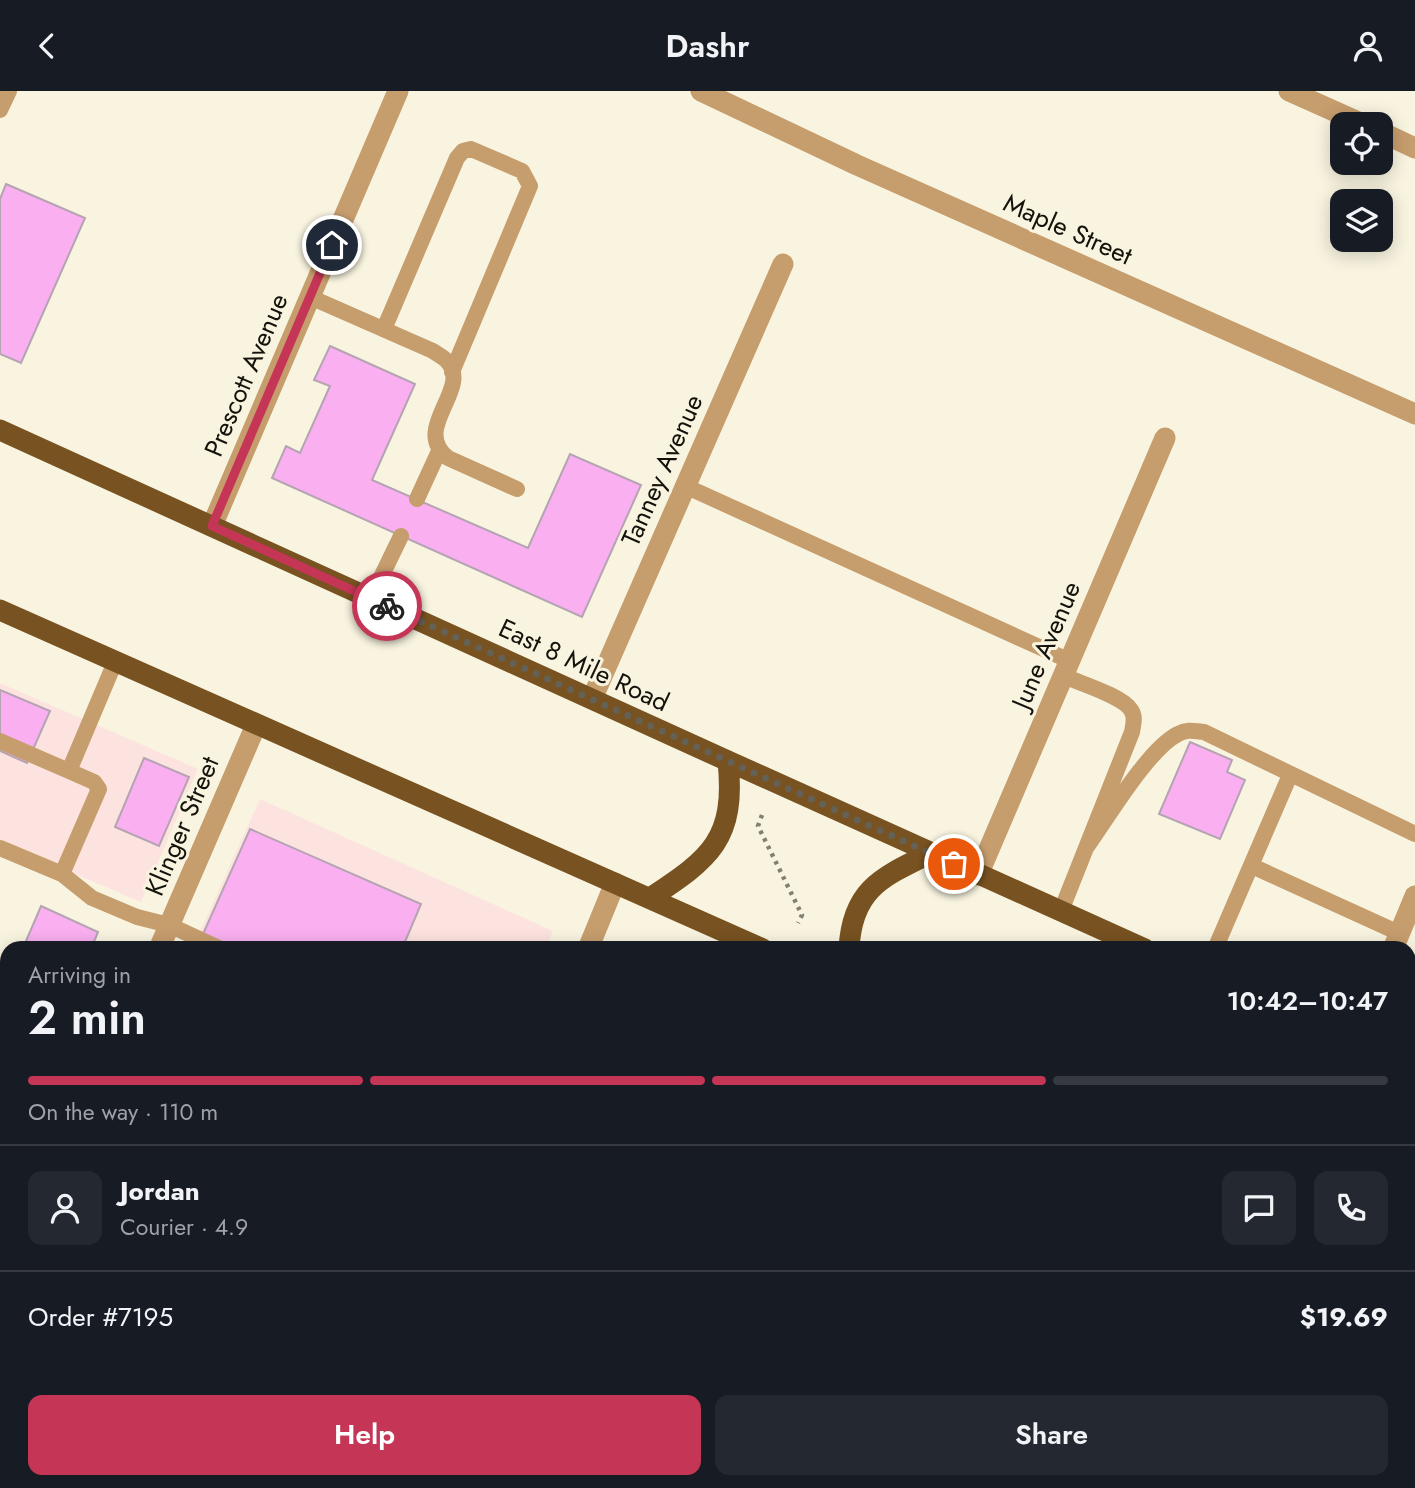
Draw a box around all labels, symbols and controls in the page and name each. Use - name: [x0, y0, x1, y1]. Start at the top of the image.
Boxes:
- text: Dashr: [666, 23, 749, 69]
- icon: back: [28, 27, 66, 65]
- icon: person: [1349, 27, 1387, 65]
- map controls: [1330, 112, 1393, 252]
- button: locate: [1330, 112, 1393, 175]
- street label: Maple Street: [997, 184, 1139, 275]
- button: layers: [1330, 189, 1393, 252]
- pin: [302, 215, 362, 275]
- icon: home: [313, 226, 351, 264]
- street label: Prescott Avenue: [195, 287, 297, 463]
- street label: Tanney Avenue: [612, 388, 712, 552]
- courier: [352, 571, 422, 641]
- street label: June Avenue: [1001, 575, 1090, 718]
- icon: bike: [368, 587, 406, 625]
- street label: East 8 Mile Road: [492, 609, 676, 721]
- street label: Klinger Street: [136, 750, 229, 902]
- pin: [924, 834, 984, 894]
- icon: bag: [935, 845, 973, 883]
- text: Arriving in: [28, 958, 131, 992]
- text: 10:42–10:47: [1227, 982, 1388, 1020]
- text: 2 min: [28, 985, 146, 1051]
- text: On the way · 110 m: [28, 1095, 218, 1129]
- button: person: [28, 1171, 102, 1245]
- button: chat: [1222, 1171, 1296, 1245]
- button: phone: [1314, 1171, 1388, 1245]
- text: Jordan: [120, 1172, 200, 1210]
- text: Courier · 4.9: [120, 1210, 248, 1244]
- text: Order #7195: [28, 1298, 173, 1336]
- text: $19.69: [1300, 1298, 1388, 1336]
- button: Help: [28, 1395, 701, 1475]
- button: Share: [715, 1395, 1388, 1475]

